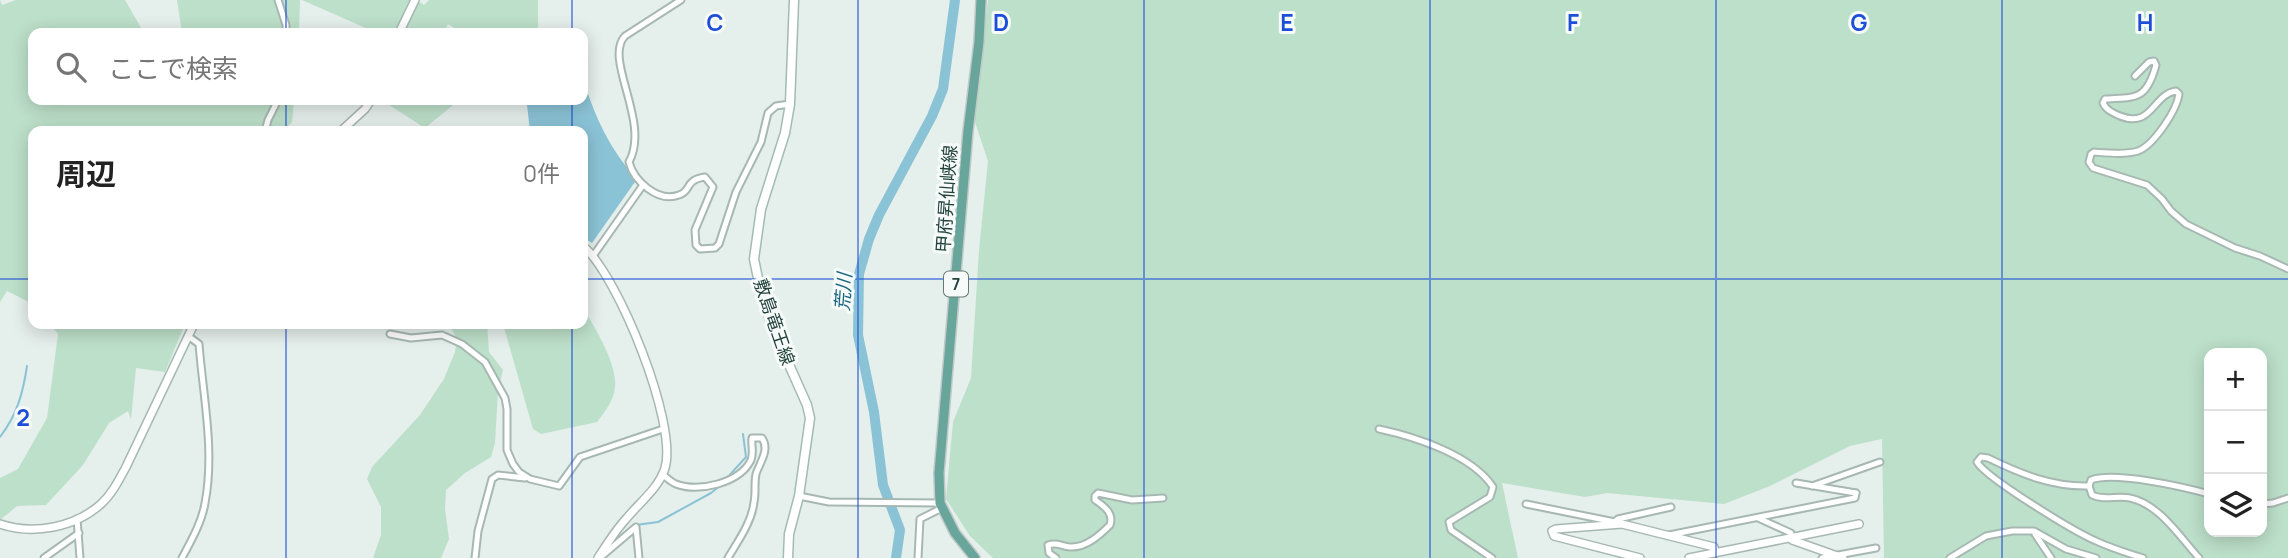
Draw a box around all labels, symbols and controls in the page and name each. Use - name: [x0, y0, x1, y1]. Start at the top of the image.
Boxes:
- text: C: [707, 6, 724, 38]
- text: D: [993, 6, 1009, 38]
- text: E: [1280, 6, 1294, 38]
- text: F: [1567, 6, 1579, 38]
- text: G: [1851, 6, 1868, 38]
- text: H: [2137, 6, 2153, 38]
- search box: [28, 28, 588, 105]
- icon: search: [52, 48, 90, 86]
- text: ここで検索: [108, 50, 238, 86]
- street label: 甲府昇仙峡線: [930, 144, 962, 254]
- text: 周辺: [56, 153, 116, 194]
- text: 0件: [523, 157, 560, 189]
- water label: 荒川: [829, 270, 857, 312]
- road number: 7: [944, 272, 968, 296]
- street label: 敷島竜王線: [749, 275, 801, 368]
- map controls: [2204, 348, 2267, 537]
- button: +: [2204, 348, 2267, 411]
- text: 2: [16, 401, 30, 433]
- button: −: [2204, 411, 2267, 474]
- button: layers: [2204, 474, 2267, 537]

